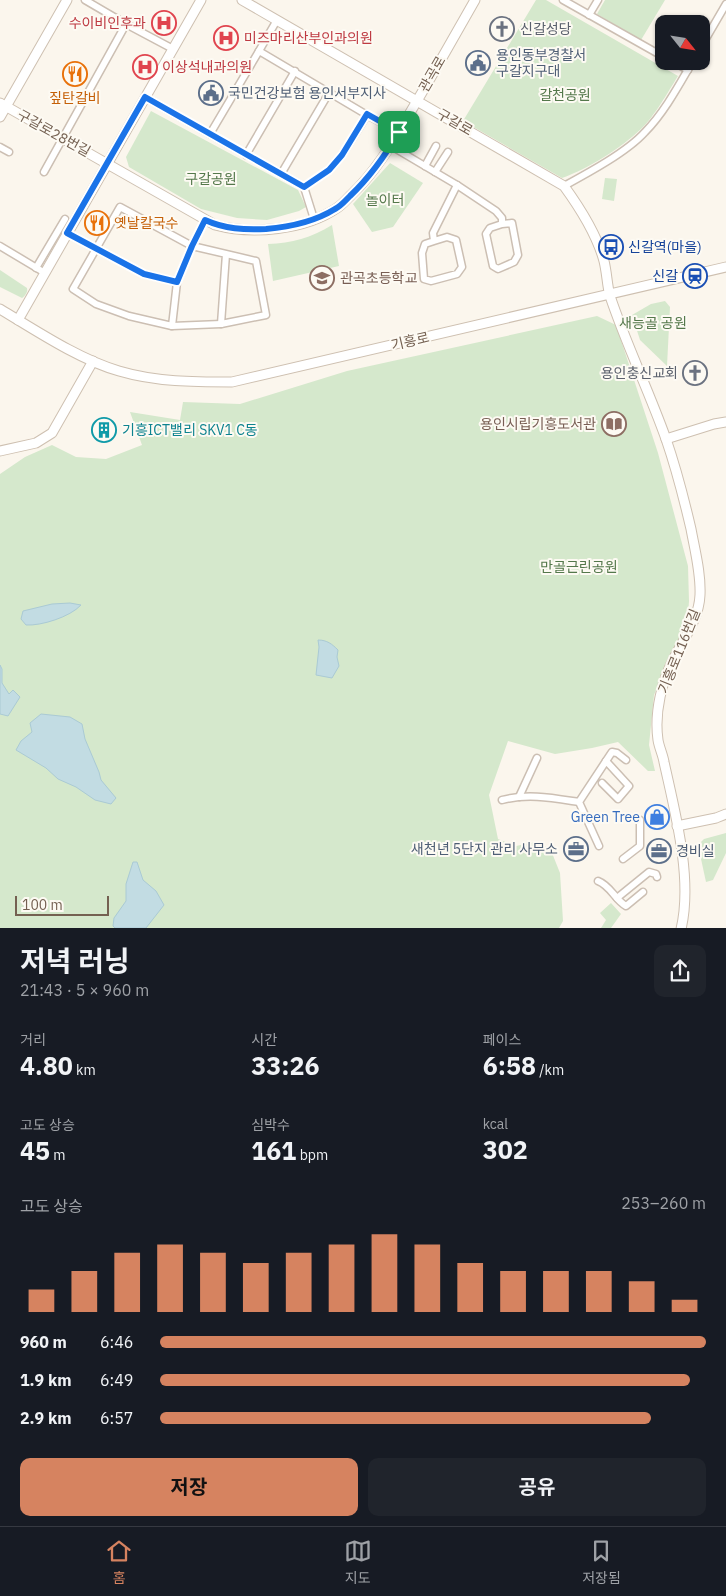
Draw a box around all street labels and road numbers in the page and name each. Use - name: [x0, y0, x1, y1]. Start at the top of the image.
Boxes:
- street label: 관곡로: [415, 53, 450, 95]
- street label: 구갈로28번길: [14, 105, 94, 161]
- street label: 구갈로: [434, 105, 476, 140]
- street label: 기흥로: [389, 328, 431, 354]
- street label: 기흥로116번길: [654, 606, 704, 696]

